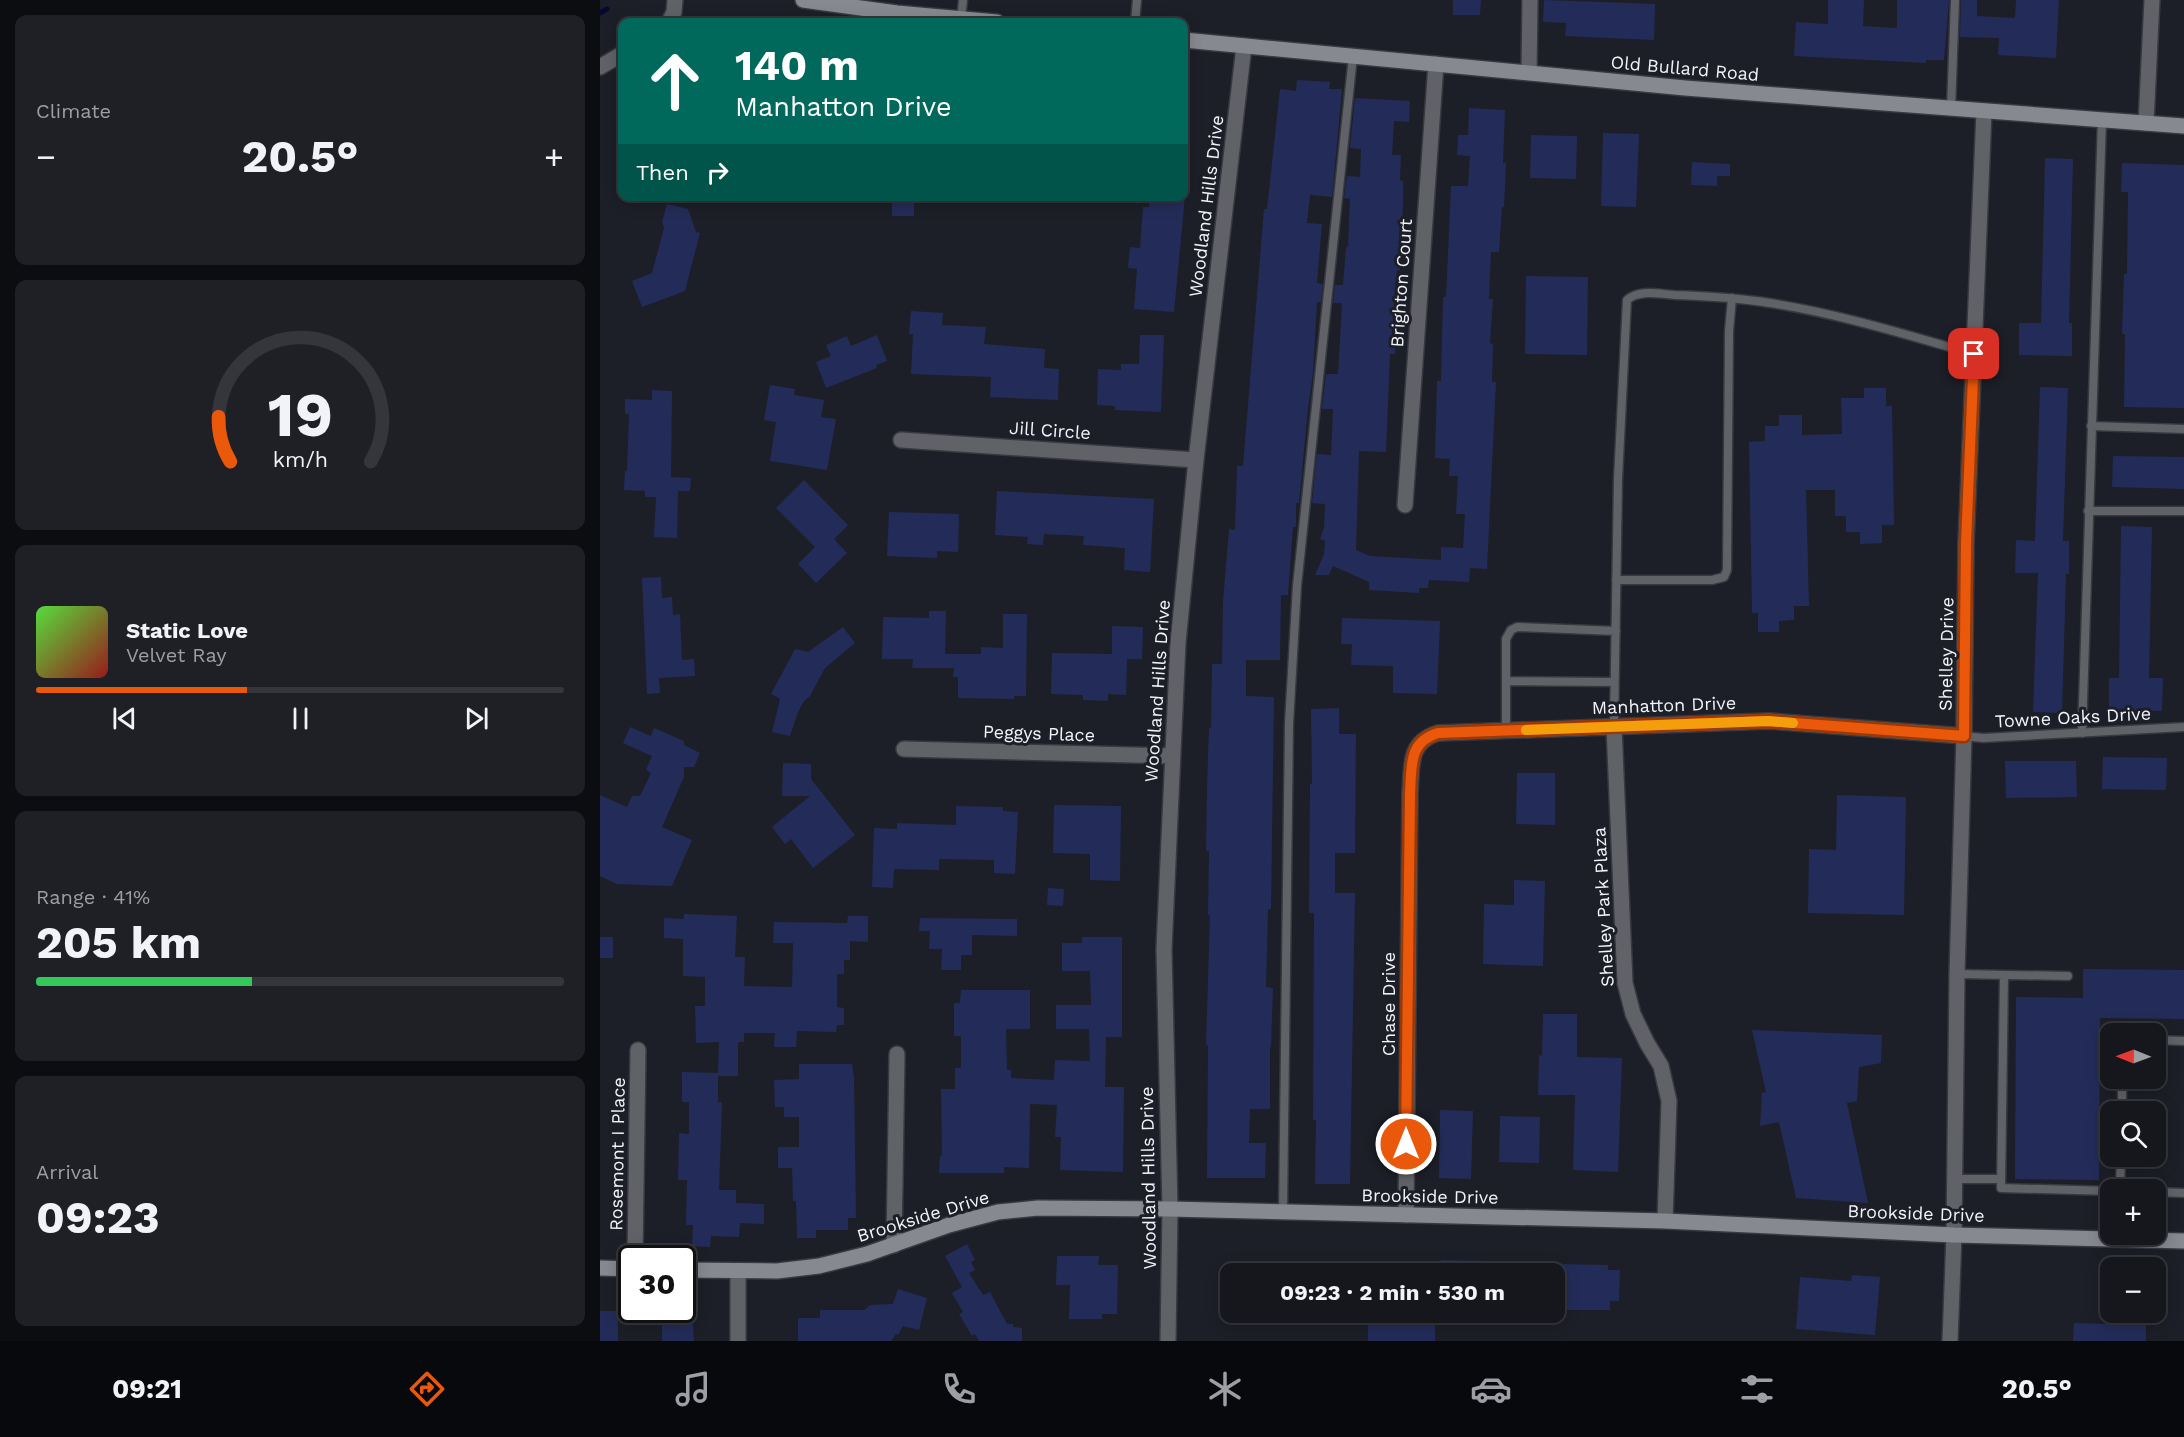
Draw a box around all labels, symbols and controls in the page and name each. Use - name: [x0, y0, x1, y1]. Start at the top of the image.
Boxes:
- text: 140 m: [735, 41, 859, 90]
- icon: ahead: [636, 42, 714, 120]
- street label: Old Bullard Road: [1610, 51, 1760, 85]
- text: Manhatton Drive: [735, 91, 952, 123]
- text: Climate: [36, 99, 111, 123]
- street label: Woodland Hills Drive: [1184, 114, 1228, 298]
- text: 20.5°: [242, 130, 358, 183]
- text: −: [36, 137, 56, 176]
- text: +: [544, 137, 564, 176]
- icon: right: [701, 156, 734, 189]
- text: Then: [636, 160, 689, 185]
- street label: Brighton Court: [1386, 218, 1416, 348]
- pin: [1948, 328, 1999, 379]
- icon: arrive: [1957, 337, 1990, 370]
- text: 19: [267, 378, 333, 451]
- street label: Jill Circle: [1009, 417, 1091, 443]
- text: km/h: [272, 448, 328, 473]
- street label: Shelley Drive: [1935, 597, 1957, 711]
- street label: Woodland Hills Drive: [1140, 599, 1174, 783]
- text: Static Love: [126, 618, 248, 643]
- text: Velvet Ray: [126, 643, 227, 667]
- street label: Manhatton Drive: [1592, 692, 1736, 718]
- icon: previous: [108, 702, 141, 735]
- icon: pause: [284, 702, 317, 735]
- icon: next: [460, 702, 493, 735]
- street label: Towne Oaks Drive: [1994, 702, 2152, 732]
- street label: Peggys Place: [983, 721, 1095, 745]
- street label: Shelley Park Plaza: [1588, 827, 1618, 987]
- text: Range · 41%: [36, 885, 150, 909]
- text: 205 km: [36, 916, 201, 969]
- street label: Chase Drive: [1378, 952, 1399, 1056]
- north arrow: [2100, 1023, 2166, 1089]
- map controls: [2100, 1023, 2166, 1323]
- street label: Rosemont I Place: [605, 1077, 629, 1231]
- street label: Woodland Hills Drive: [1136, 1086, 1160, 1270]
- button: search: [2100, 1101, 2166, 1167]
- position arrow: [1374, 1112, 1438, 1176]
- text: Arrival: [36, 1160, 98, 1184]
- button: +: [2100, 1179, 2166, 1245]
- street label: Brookside Drive: [1361, 1184, 1499, 1208]
- street label: Brookside Drive: [854, 1186, 992, 1246]
- text: 09:23: [36, 1191, 160, 1244]
- street label: Brookside Drive: [1847, 1200, 1985, 1226]
- speed limit sign: 30: [618, 1245, 696, 1323]
- button: −: [2100, 1257, 2166, 1323]
- text: 09:23 · 2 min · 530 m: [1280, 1280, 1505, 1305]
- icon: directions: [406, 1368, 448, 1410]
- icon: music: [672, 1368, 714, 1410]
- icon: phone: [938, 1368, 980, 1410]
- icon: climate: [1204, 1368, 1246, 1410]
- icon: car: [1470, 1368, 1512, 1410]
- icon: filters: [1736, 1368, 1778, 1410]
- text: 09:21: [112, 1373, 182, 1405]
- text: 20.5°: [2002, 1373, 2072, 1405]

